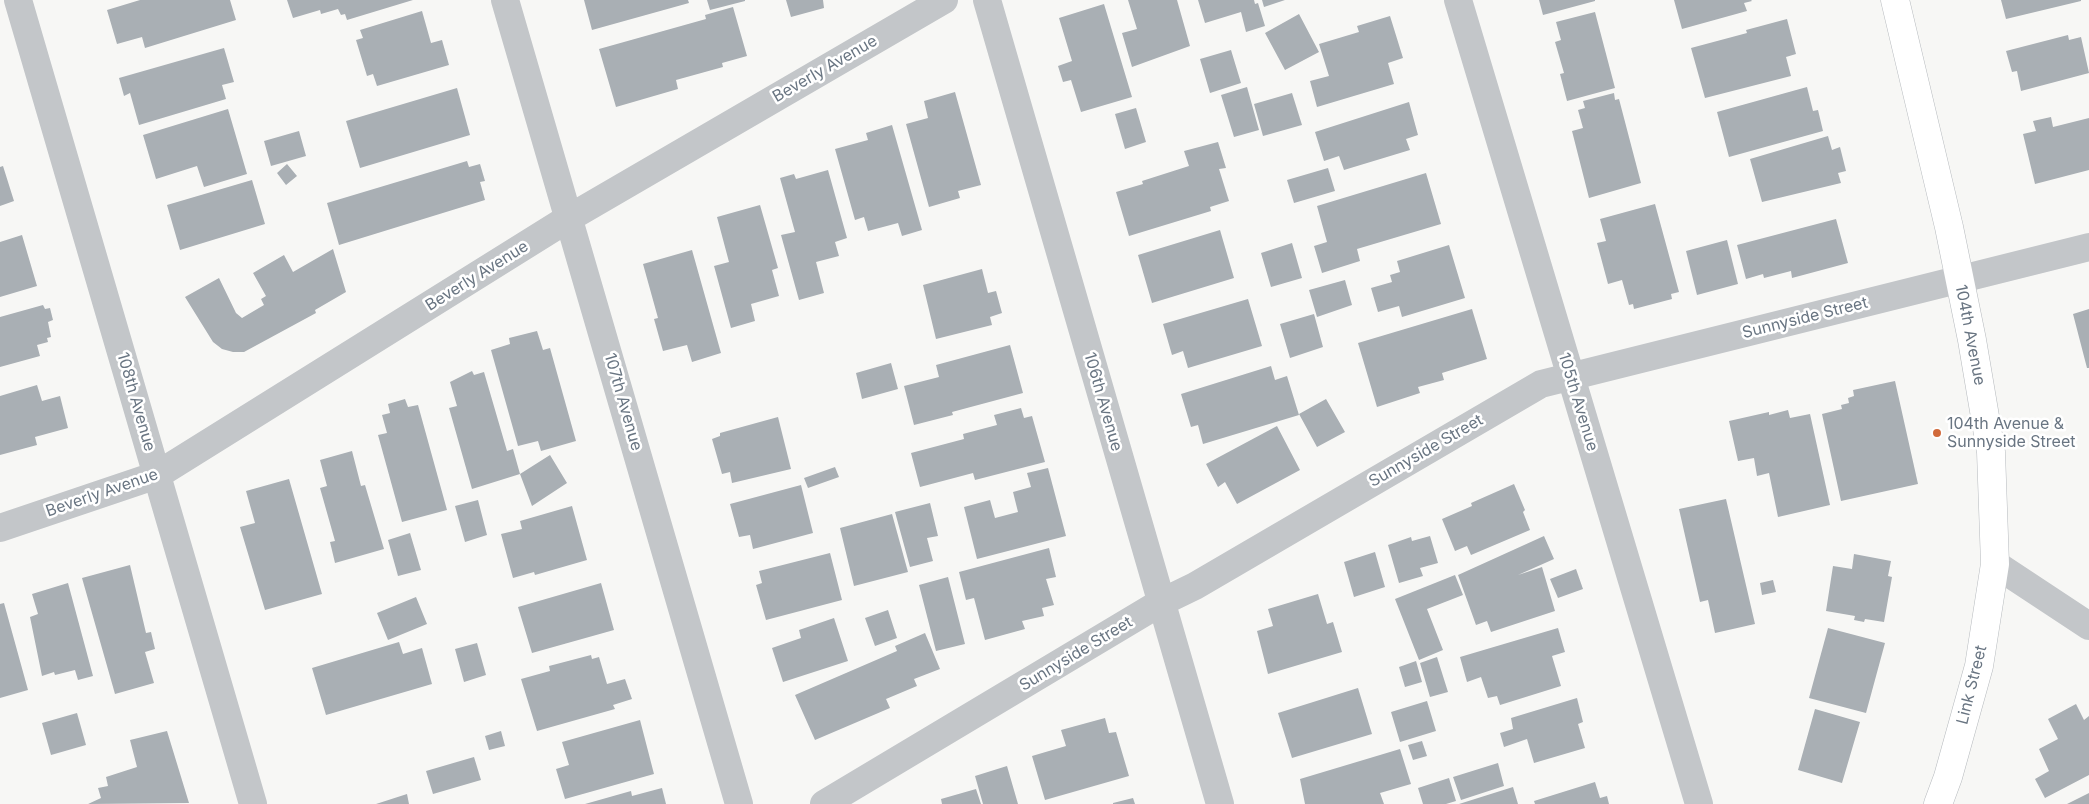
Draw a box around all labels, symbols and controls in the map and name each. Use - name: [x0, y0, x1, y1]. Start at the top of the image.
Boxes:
- street label: Beverly Avenue: [769, 31, 881, 107]
- street label: Beverly Avenue: [422, 237, 532, 315]
- street label: 104th Avenue: [1951, 283, 1989, 387]
- street label: Sunnyside Street: [1740, 293, 1870, 343]
- street label: 108th Avenue: [113, 350, 159, 454]
- street label: 106th Avenue: [1080, 350, 1126, 454]
- street label: 107th Avenue: [600, 351, 646, 453]
- street label: 105th Avenue: [1554, 351, 1602, 453]
- street label: Sunnyside Street: [1366, 411, 1486, 491]
- place label: 104th Avenue & Sunnyside Street: [1947, 414, 2075, 452]
- marker: 104th Avenue & Sunnyside Street: [1931, 427, 1943, 439]
- street label: Beverly Avenue: [43, 465, 161, 521]
- street label: Sunnyside Street: [1016, 613, 1136, 695]
- street label: Link Street: [1953, 643, 1991, 727]

